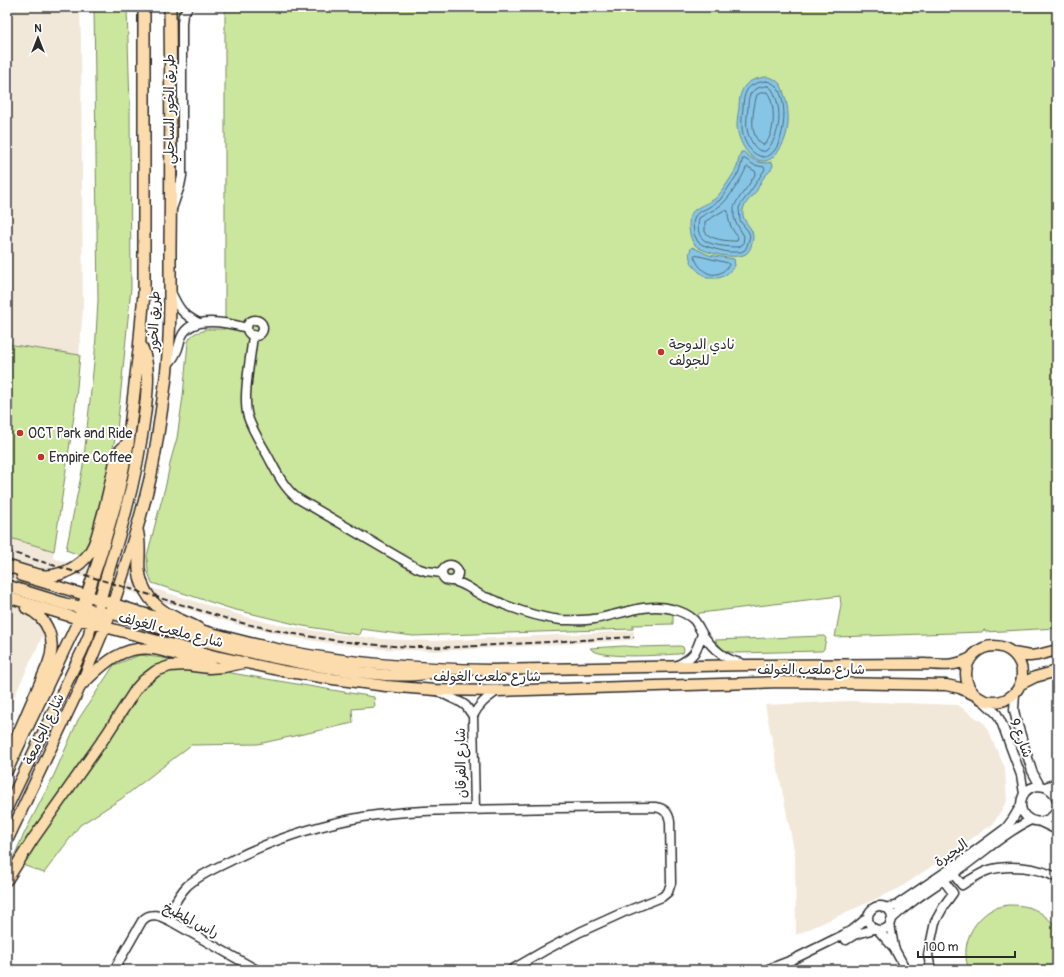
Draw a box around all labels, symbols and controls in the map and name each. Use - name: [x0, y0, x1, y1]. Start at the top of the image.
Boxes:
- north arrow: [18, 18, 58, 58]
- text: N: [34, 22, 42, 35]
- street label: طريق الخور الساحلي: [161, 54, 182, 164]
- street label: طريق الخور: [144, 290, 164, 353]
- place label: نادي الدوحة للجولف: [669, 336, 735, 369]
- marker: نادي الدوحة للجولف: [656, 347, 666, 357]
- place label: OCT Park and Ride: [28, 425, 132, 442]
- marker: OCT Park and Ride: [15, 428, 25, 438]
- place label: Empire Coffee: [49, 449, 132, 466]
- marker: Empire Coffee: [36, 452, 46, 462]
- street label: شارع ملعب الغولف: [116, 609, 225, 652]
- street label: شارع ملعب الغولف: [757, 661, 865, 679]
- street label: شارع ملعب الغولف: [433, 668, 541, 686]
- street label: شارع الجامعة: [20, 691, 69, 768]
- street label: شارع 9: [1005, 716, 1036, 760]
- street label: شارع الفرقان: [452, 728, 471, 798]
- street label: البحيرة: [931, 835, 971, 871]
- street label: راس المطبخ: [160, 899, 222, 942]
- scale bar: [918, 933, 1015, 959]
- text: 100 m: [924, 940, 959, 955]

